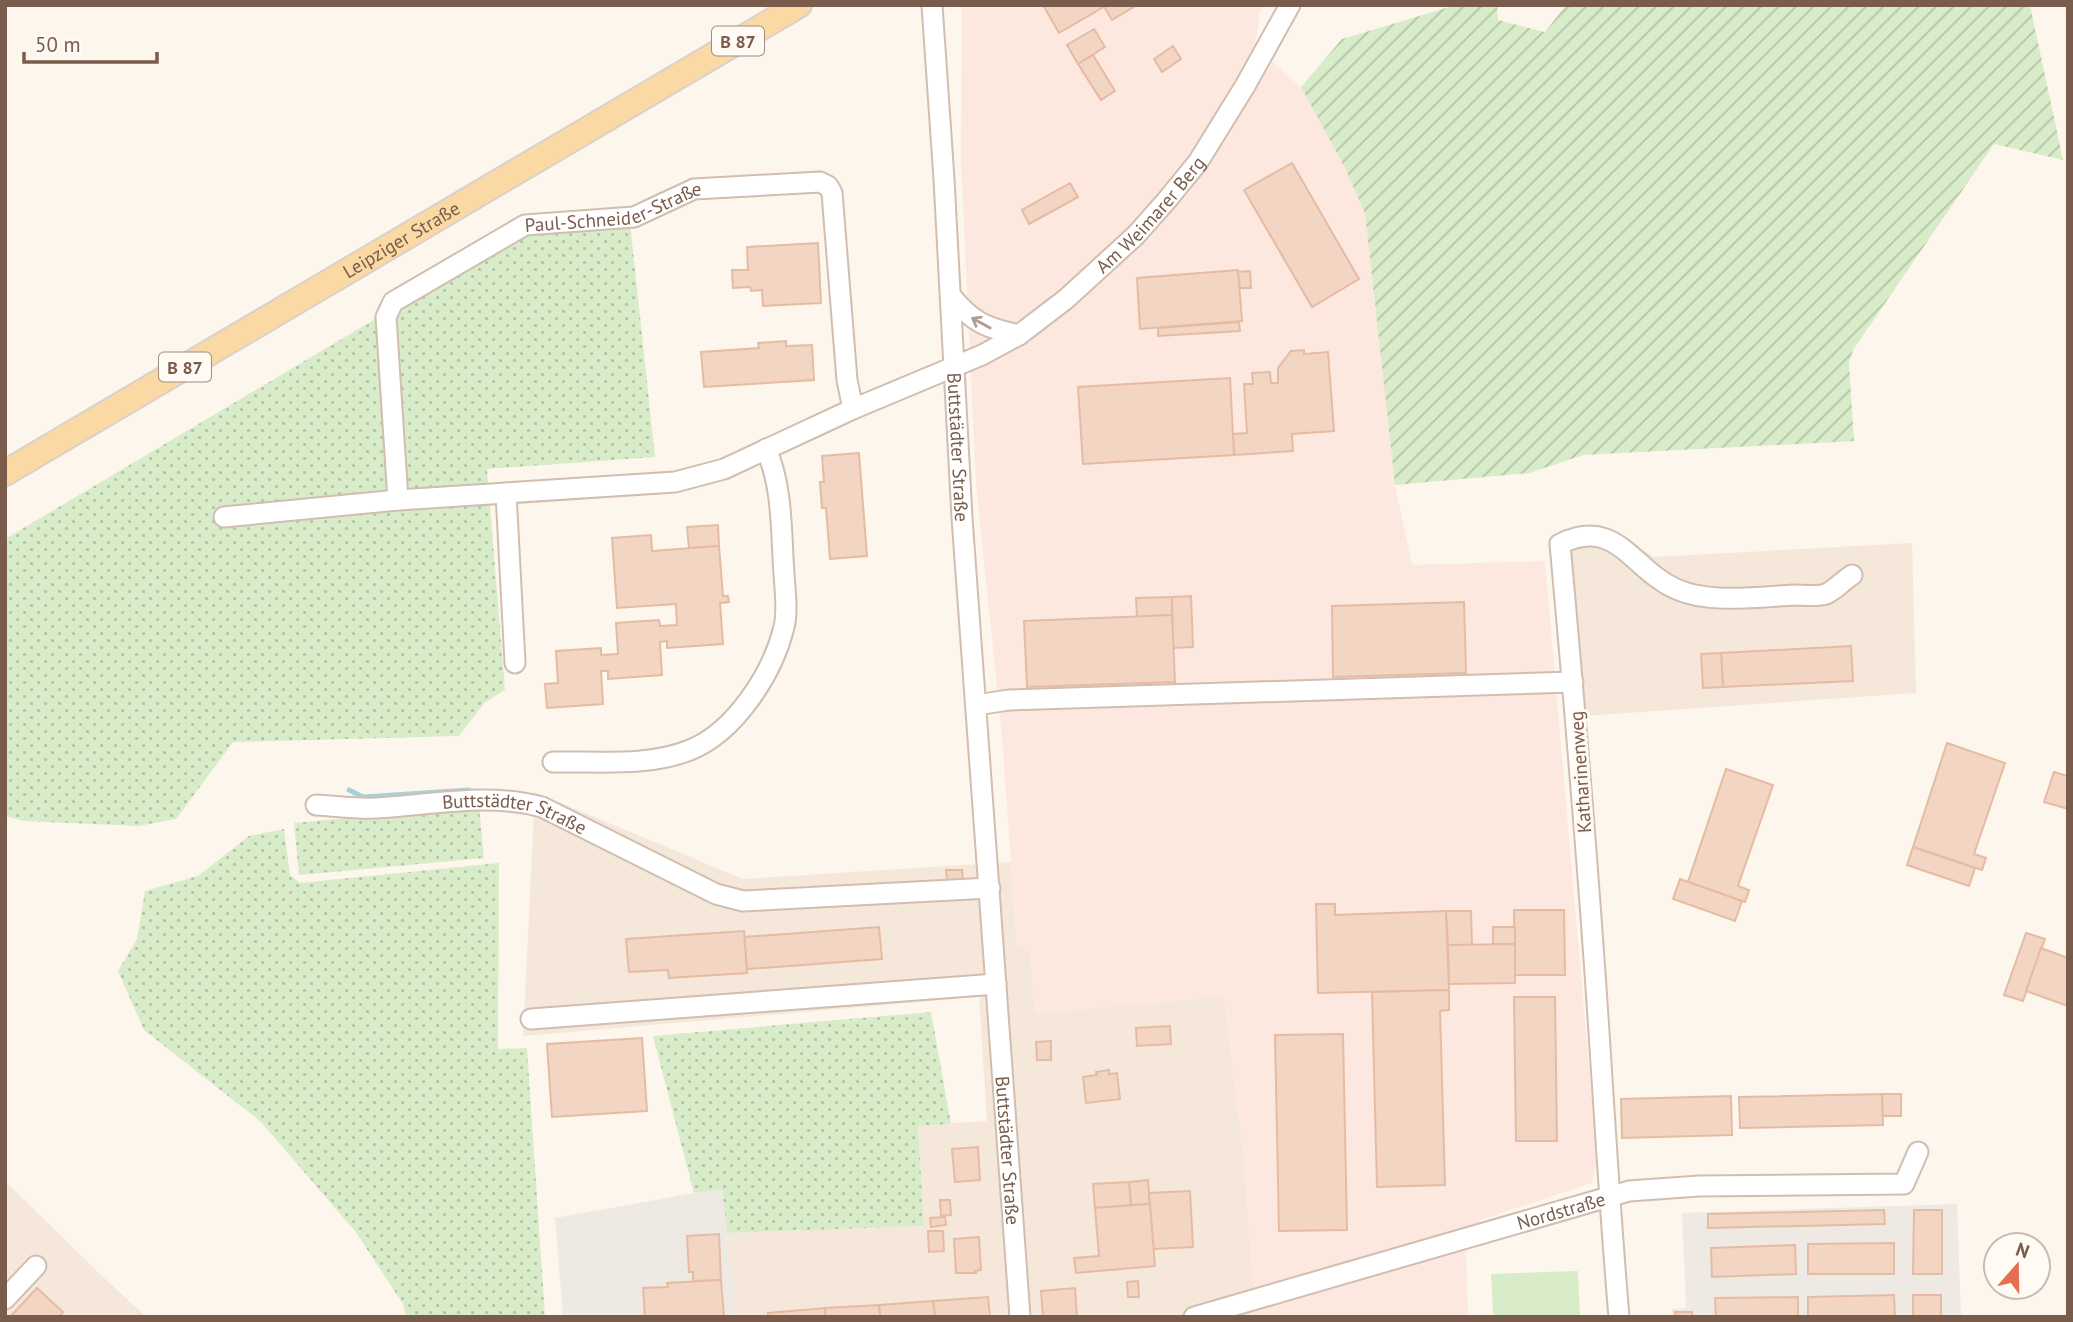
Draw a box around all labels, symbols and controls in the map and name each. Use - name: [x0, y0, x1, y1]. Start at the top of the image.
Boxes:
- scale bar: [24, 21, 158, 65]
- road number: B 87: [712, 26, 764, 56]
- text: 50 m: [35, 31, 81, 58]
- street label: Am Weimarer Berg: [1090, 151, 1210, 278]
- street label: Paul-Schneider-Straße: [524, 177, 702, 237]
- street label: Leipziger Straße: [338, 196, 464, 283]
- one-way arrow: [971, 315, 991, 329]
- road number: B 87: [159, 352, 211, 382]
- street label: Buttstädter Straße: [942, 372, 974, 522]
- street label: Katharinenweg: [1564, 710, 1596, 834]
- street label: Buttstädter Straße: [441, 788, 591, 839]
- street label: Buttstädter Straße: [991, 1075, 1025, 1226]
- street label: Nordstraße: [1514, 1187, 1608, 1235]
- north arrow: [1982, 1231, 2052, 1301]
- text: N: [2013, 1237, 2033, 1263]

